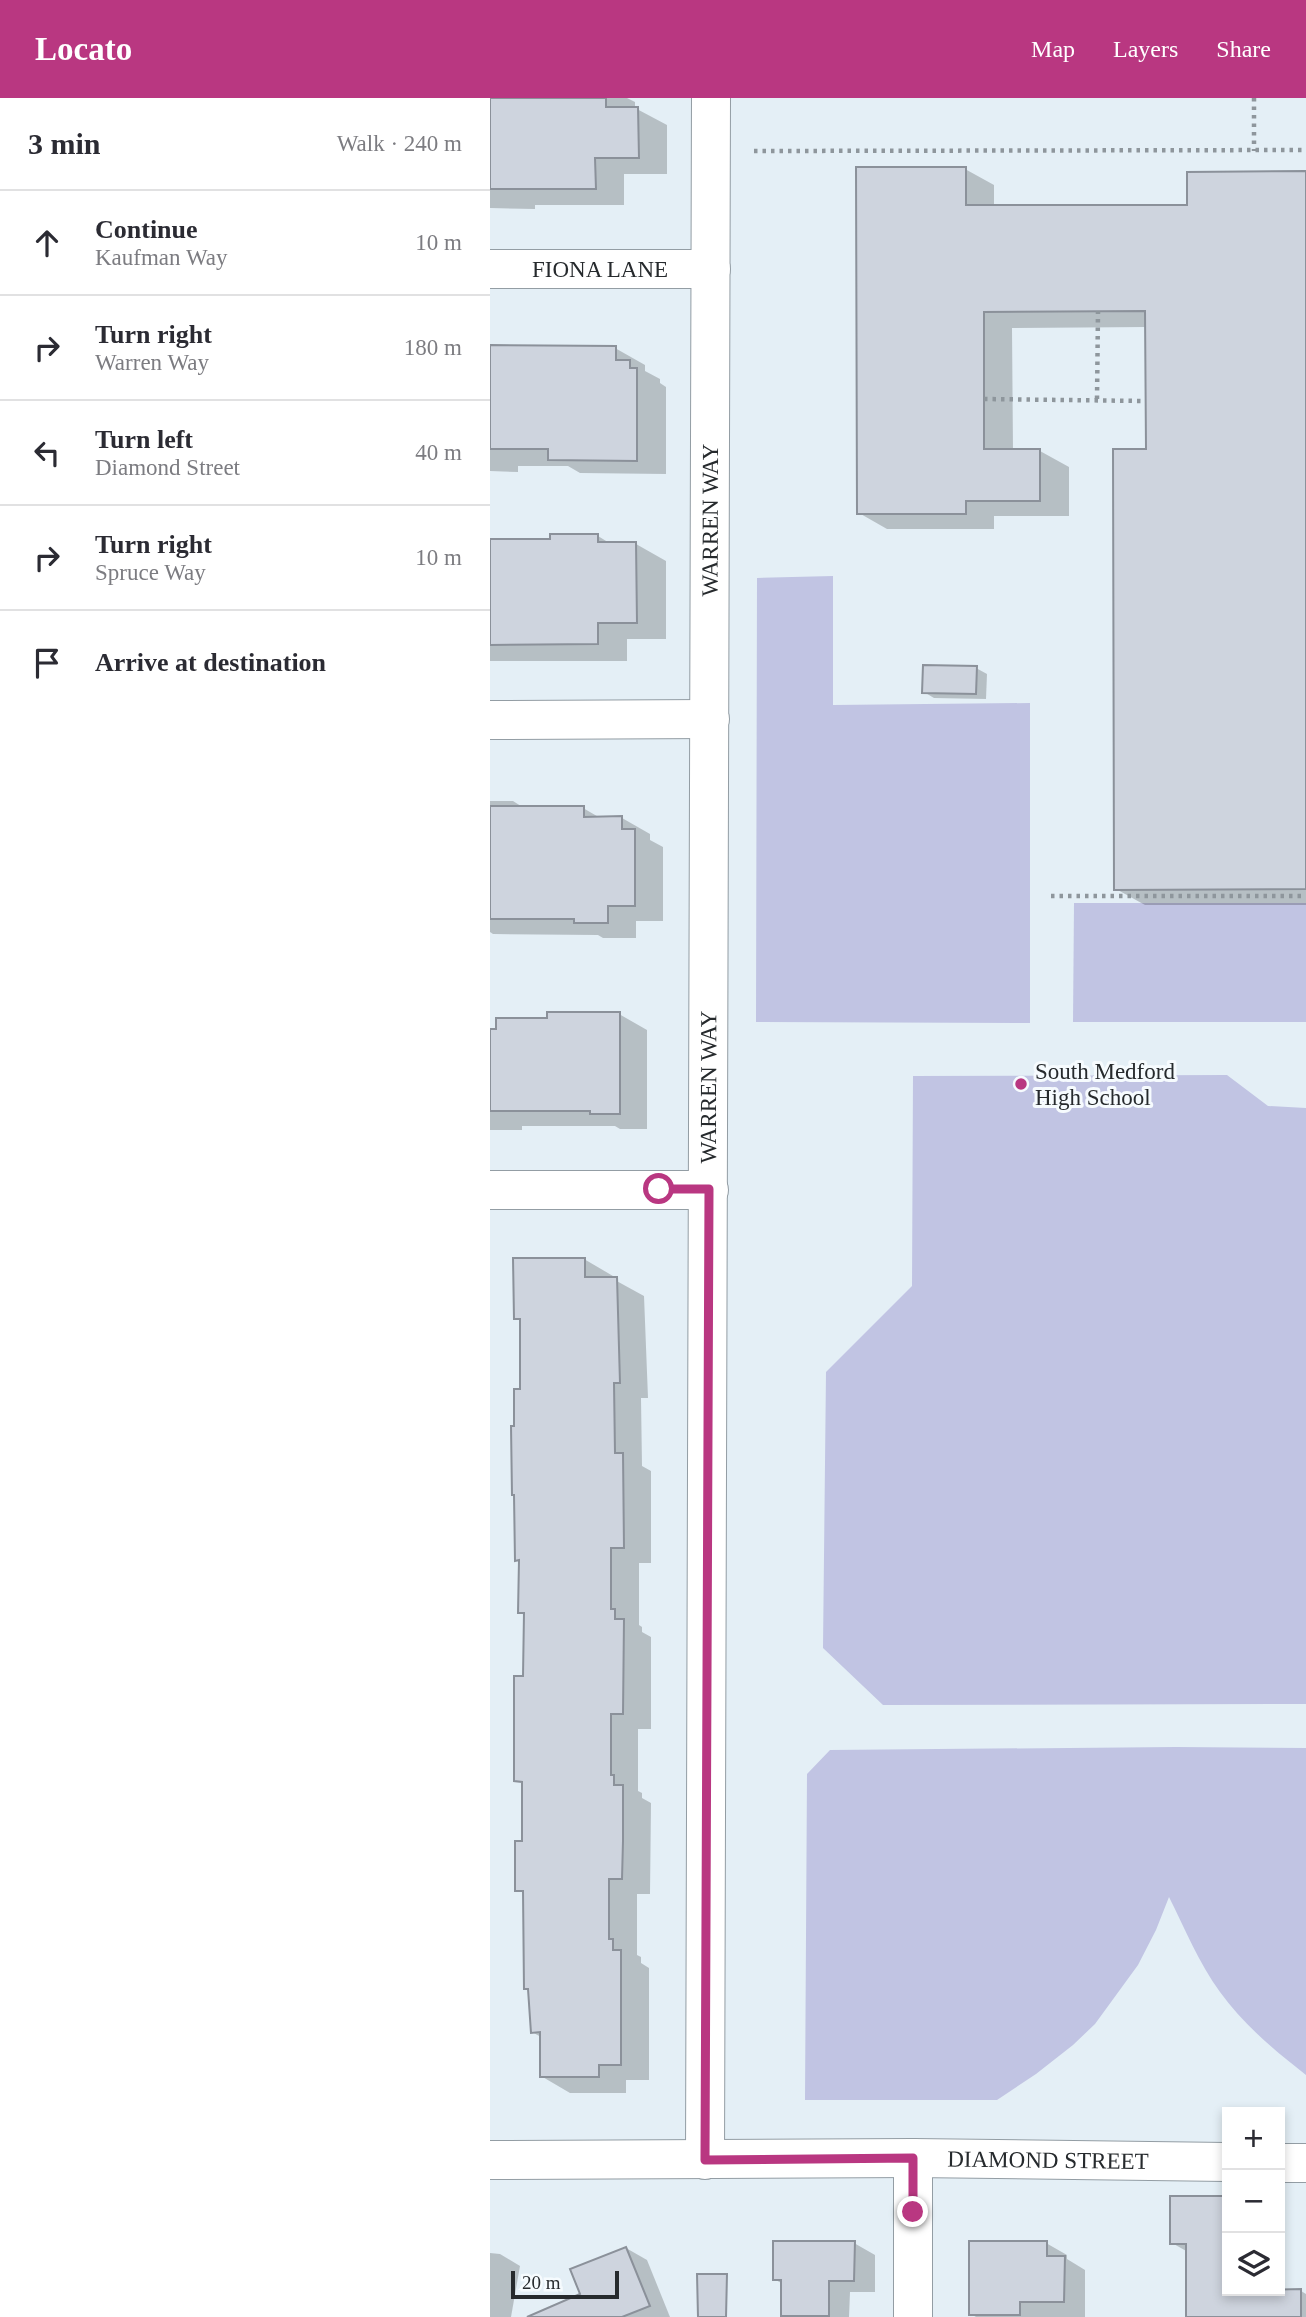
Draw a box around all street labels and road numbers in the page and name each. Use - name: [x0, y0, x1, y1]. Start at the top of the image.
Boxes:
- street label: FIONA LANE: [532, 257, 668, 282]
- street label: WARREN WAY: [698, 443, 723, 596]
- street label: WARREN WAY: [696, 1010, 721, 1163]
- street label: DIAMOND STREET: [947, 2146, 1149, 2174]

